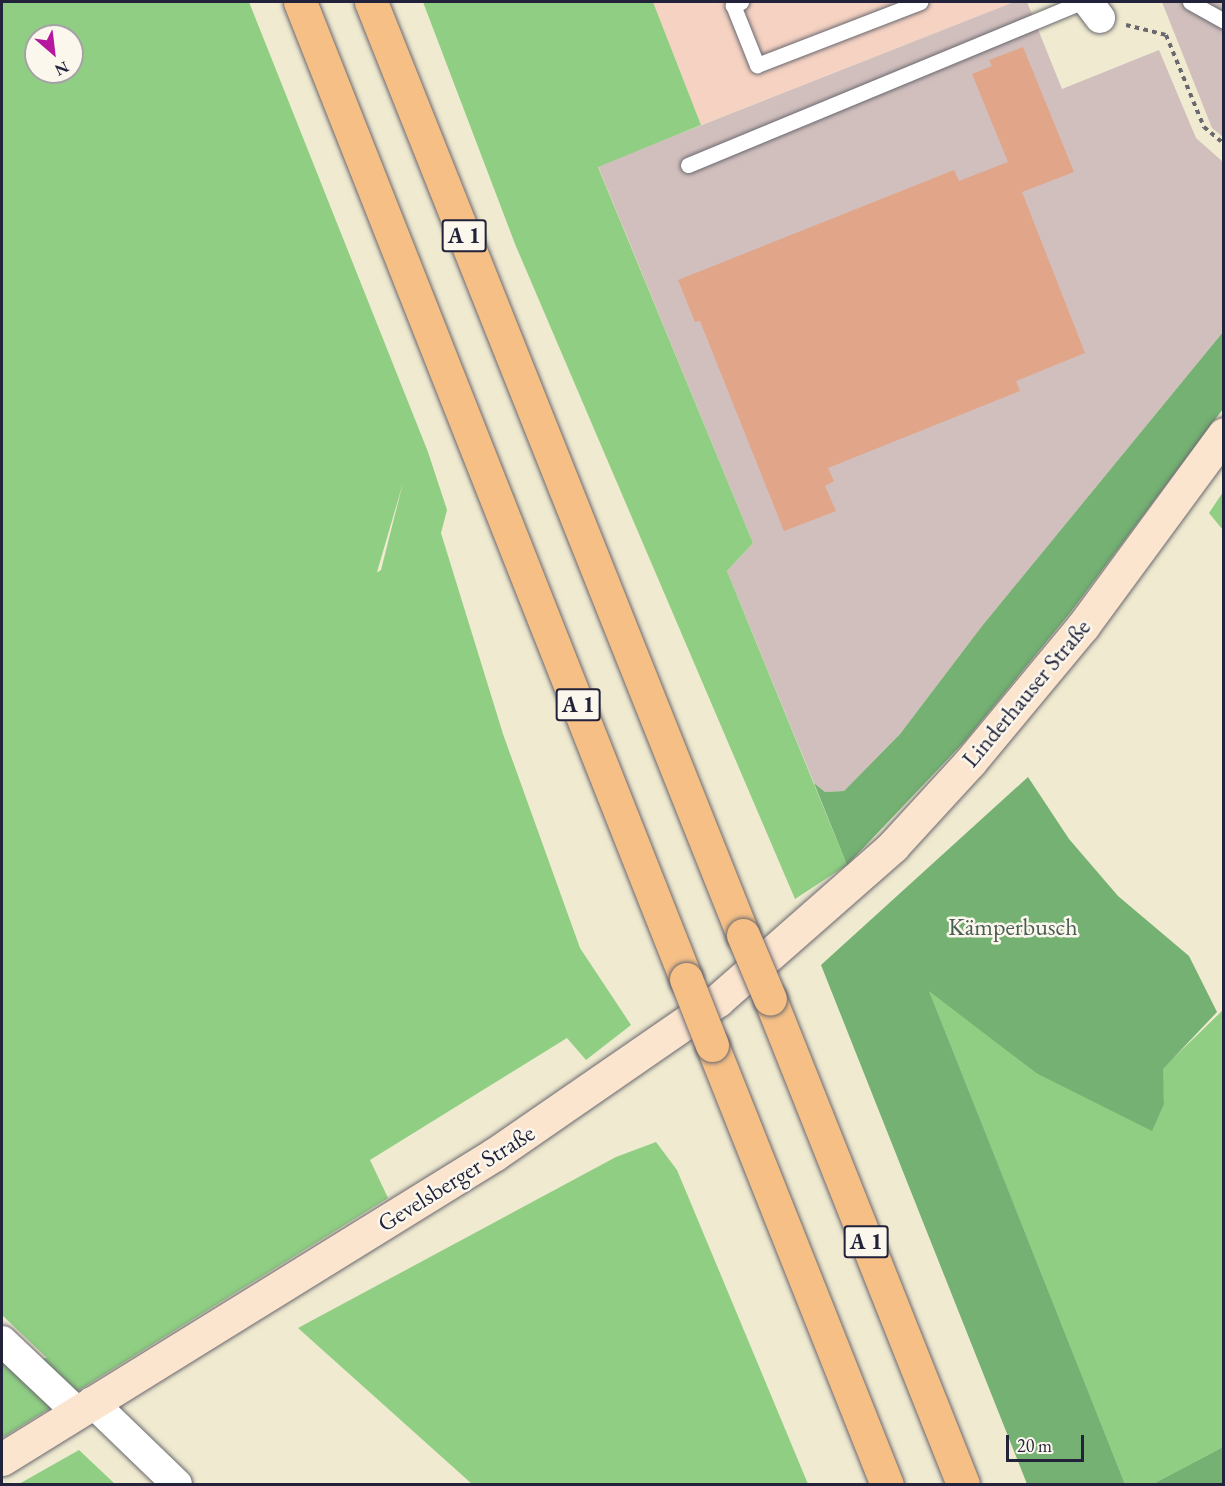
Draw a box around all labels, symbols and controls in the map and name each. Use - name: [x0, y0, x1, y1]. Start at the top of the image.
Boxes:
- north arrow: [24, 24, 84, 84]
- text: N: [51, 56, 72, 81]
- road number: A 1: [442, 217, 486, 255]
- street label: Linderhauser Straße: [956, 613, 1096, 773]
- road number: A 1: [556, 686, 600, 724]
- park label: Kämperbusch: [948, 913, 1078, 941]
- street label: Gevelsberger Straße: [372, 1118, 540, 1238]
- road number: A 1: [844, 1223, 888, 1261]
- scale bar: [1009, 1423, 1087, 1461]
- text: 20 m: [1017, 1434, 1052, 1457]

